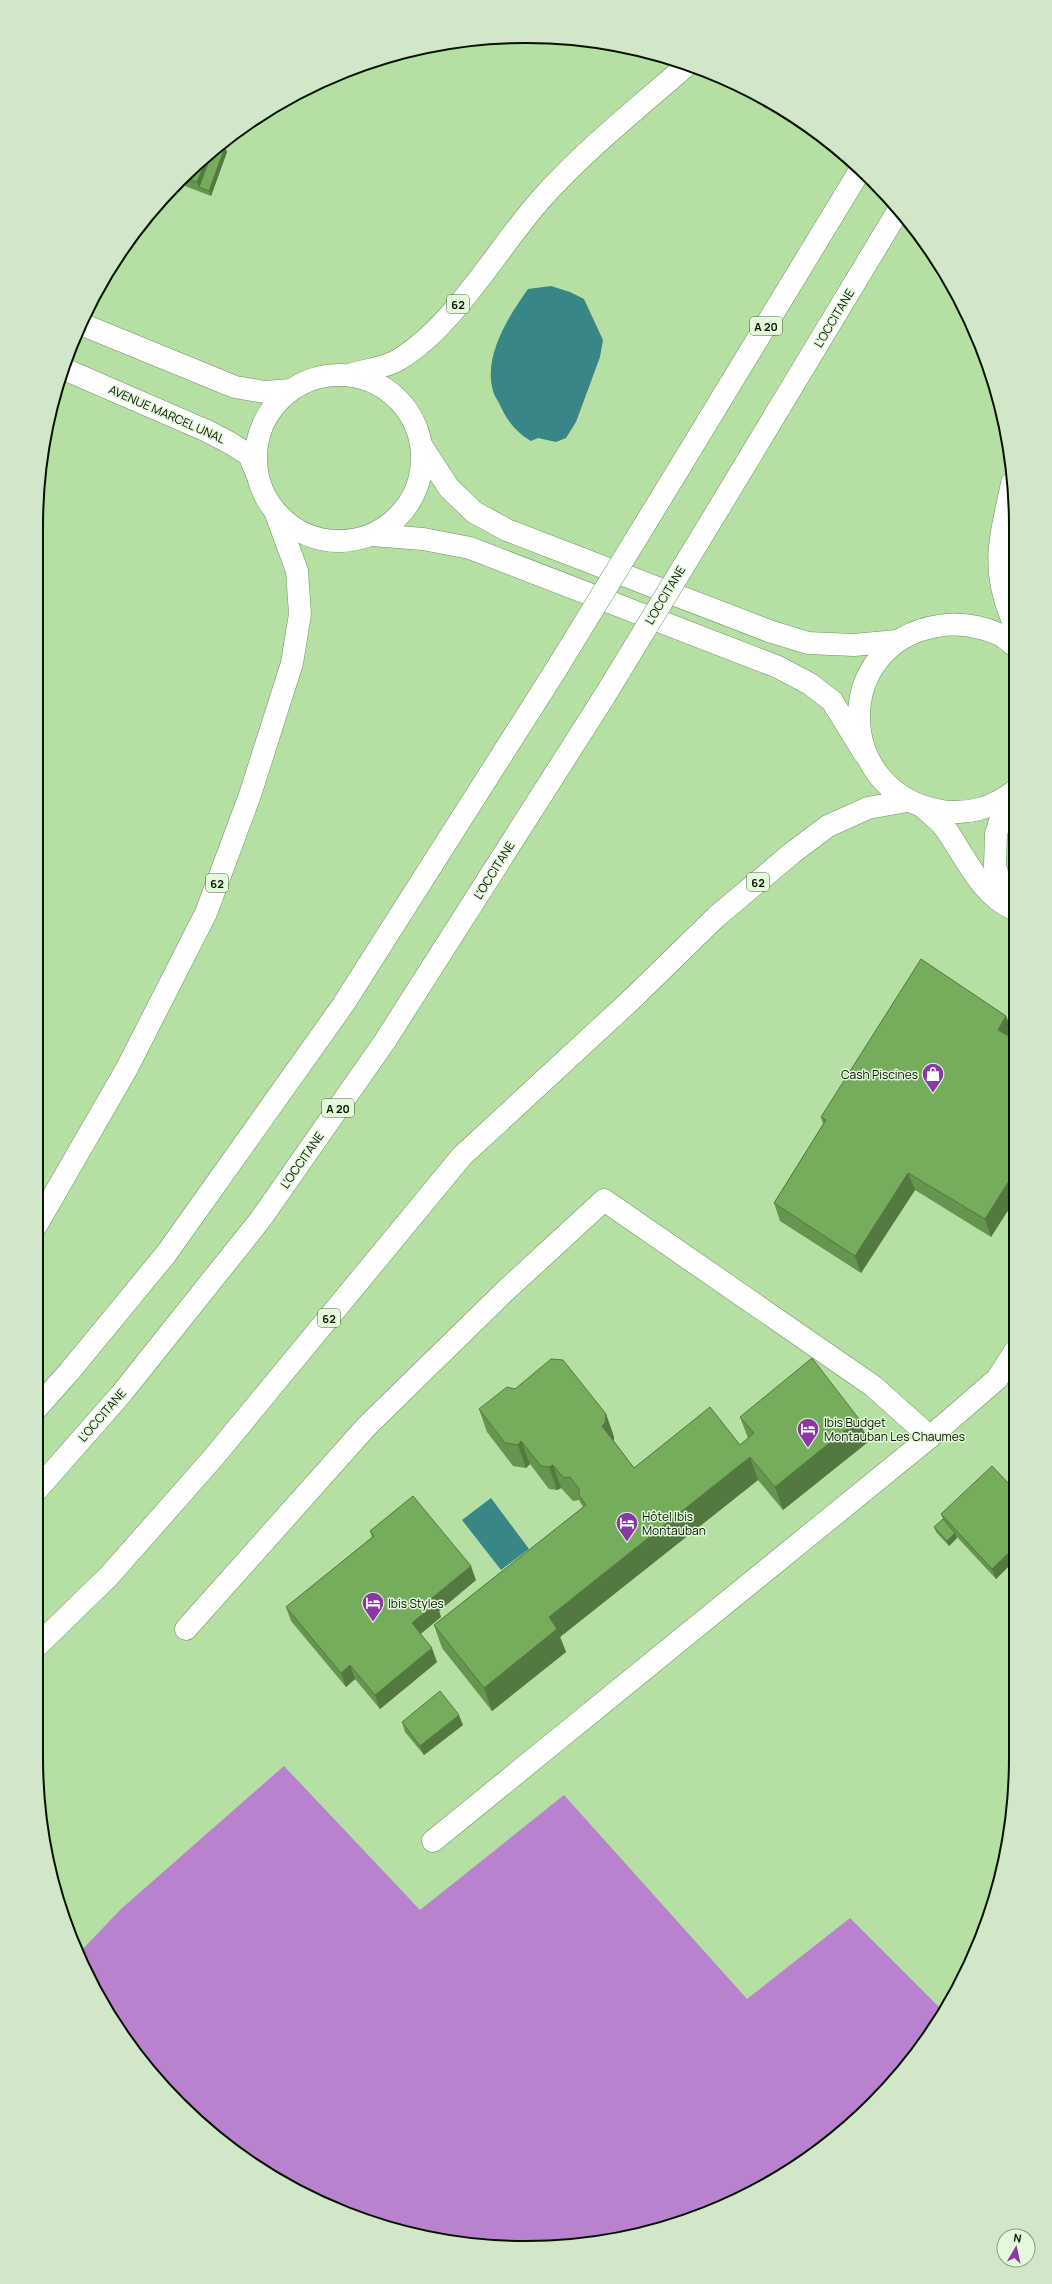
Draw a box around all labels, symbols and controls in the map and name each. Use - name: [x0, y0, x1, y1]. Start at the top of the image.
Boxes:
- street label: L'OCCITANE: [810, 285, 858, 350]
- road number: 62: [447, 295, 469, 313]
- road number: A 20: [750, 317, 782, 335]
- street label: AVENUE MARCEL UNAL: [106, 381, 228, 447]
- street label: L'OCCITANE: [641, 562, 689, 627]
- street label: L'OCCITANE: [469, 838, 519, 902]
- road number: 62: [747, 873, 769, 891]
- road number: 62: [206, 874, 228, 892]
- shop icon: Cash Piscines: [920, 1061, 946, 1094]
- place label: Cash Piscines: [841, 1066, 918, 1083]
- road number: A 20: [322, 1099, 354, 1117]
- street label: L'OCCITANE: [276, 1128, 328, 1192]
- road number: 62: [318, 1309, 340, 1327]
- street label: L'OCCITANE: [74, 1385, 130, 1445]
- place label: Ibis Budget Montauban Les Chaumes: [824, 1414, 965, 1445]
- hotel icon: Ibis Budget Montauban Les Chaumes: [795, 1416, 821, 1449]
- place label: Hôtel Ibis Montauban: [642, 1508, 706, 1539]
- hotel icon: Hôtel Ibis Montauban: [614, 1510, 640, 1543]
- hotel icon: Ibis Styles: [360, 1590, 386, 1623]
- place label: Ibis Styles: [388, 1595, 444, 1612]
- north arrow: [996, 2228, 1036, 2268]
- text: N: [1013, 2230, 1023, 2246]

